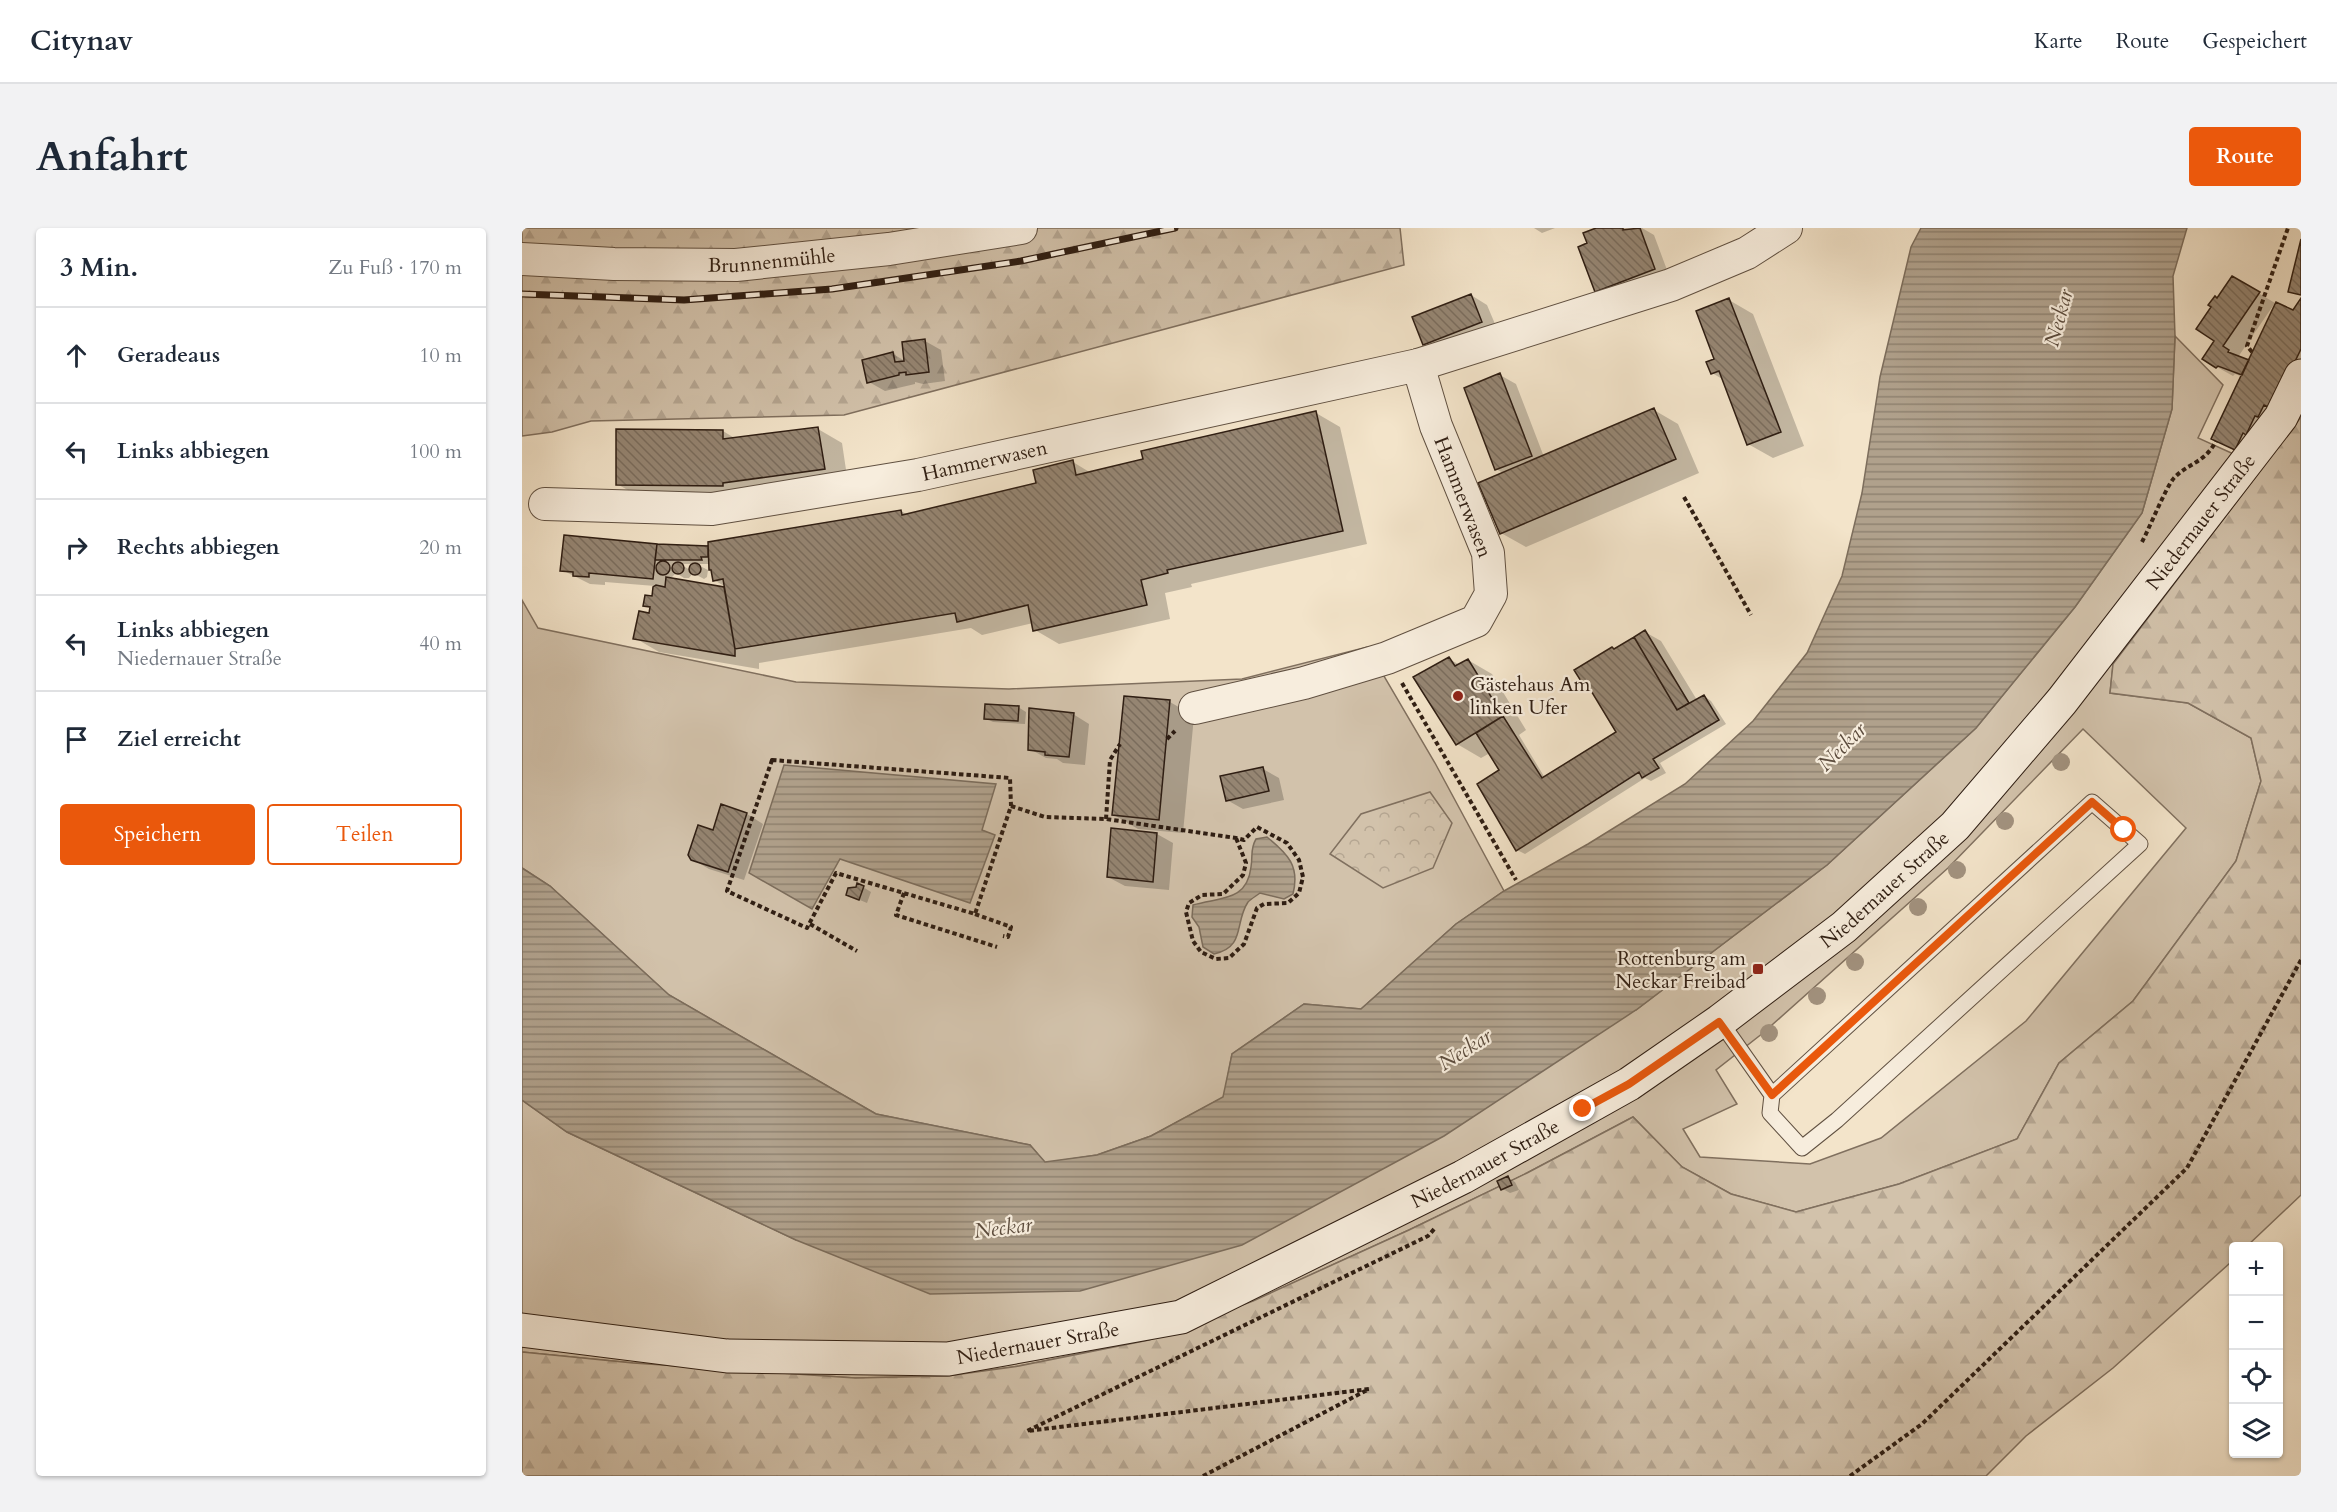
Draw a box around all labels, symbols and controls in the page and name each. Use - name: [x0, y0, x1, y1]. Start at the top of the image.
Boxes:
- text: Citynav: [30, 22, 133, 60]
- text: Karte: [2034, 27, 2083, 56]
- text: Route: [2116, 27, 2169, 56]
- text: Gespeichert: [2202, 27, 2307, 56]
- button: Route: [2189, 127, 2301, 186]
- text: Anfahrt: [36, 128, 188, 185]
- street label: Brunnenmühle: [708, 241, 837, 279]
- text: 3 Min.: [60, 250, 138, 285]
- text: Zu Fuß · 170 m: [328, 254, 462, 281]
- water label: Neckar: [2037, 285, 2081, 350]
- icon: ahead: [60, 339, 93, 372]
- text: Geradeaus: [117, 340, 220, 370]
- text: 10 m: [419, 342, 462, 369]
- street label: Hammerwasen: [919, 433, 1050, 487]
- street label: Hammerwasen: [1428, 433, 1499, 562]
- icon: left: [60, 435, 93, 468]
- text: Links abbiegen: [117, 436, 269, 466]
- text: 100 m: [409, 438, 462, 465]
- street label: Niedernauer Straße: [2139, 448, 2261, 595]
- icon: right: [60, 531, 93, 564]
- text: Rechts abbiegen: [117, 532, 280, 562]
- text: 20 m: [419, 534, 462, 561]
- text: Links abbiegen: [117, 615, 269, 645]
- icon: left: [60, 627, 93, 660]
- text: 40 m: [419, 630, 462, 657]
- text: Niedernauer Straße: [117, 645, 282, 672]
- place label: Gästehaus Am linken Ufer: [1470, 671, 1591, 721]
- marker: Gästehaus Am linken Ufer: [1451, 689, 1465, 703]
- water label: Neckar: [1811, 715, 1874, 778]
- icon: arrive: [60, 723, 93, 756]
- text: Ziel erreicht: [117, 724, 241, 754]
- button: Speichern: [60, 804, 255, 865]
- button: Teilen: [267, 804, 462, 865]
- route start: [2110, 816, 2136, 842]
- street label: Niedernauer Straße: [1814, 824, 1955, 954]
- place label: Rottenburg am Neckar Freibad: [1615, 945, 1746, 995]
- marker: Rottenburg am Neckar Freibad: [1751, 962, 1765, 976]
- water label: Neckar: [1433, 1021, 1498, 1078]
- route end: [1569, 1095, 1595, 1121]
- street label: Niedernauer Straße: [1406, 1112, 1564, 1214]
- water label: Neckar: [972, 1210, 1035, 1246]
- map controls: [2229, 1242, 2283, 1458]
- button: +: [2229, 1242, 2283, 1296]
- button: −: [2229, 1296, 2283, 1350]
- street label: Niedernauer Straße: [954, 1315, 1121, 1371]
- button: locate: [2229, 1350, 2283, 1404]
- button: layers: [2229, 1404, 2283, 1458]

